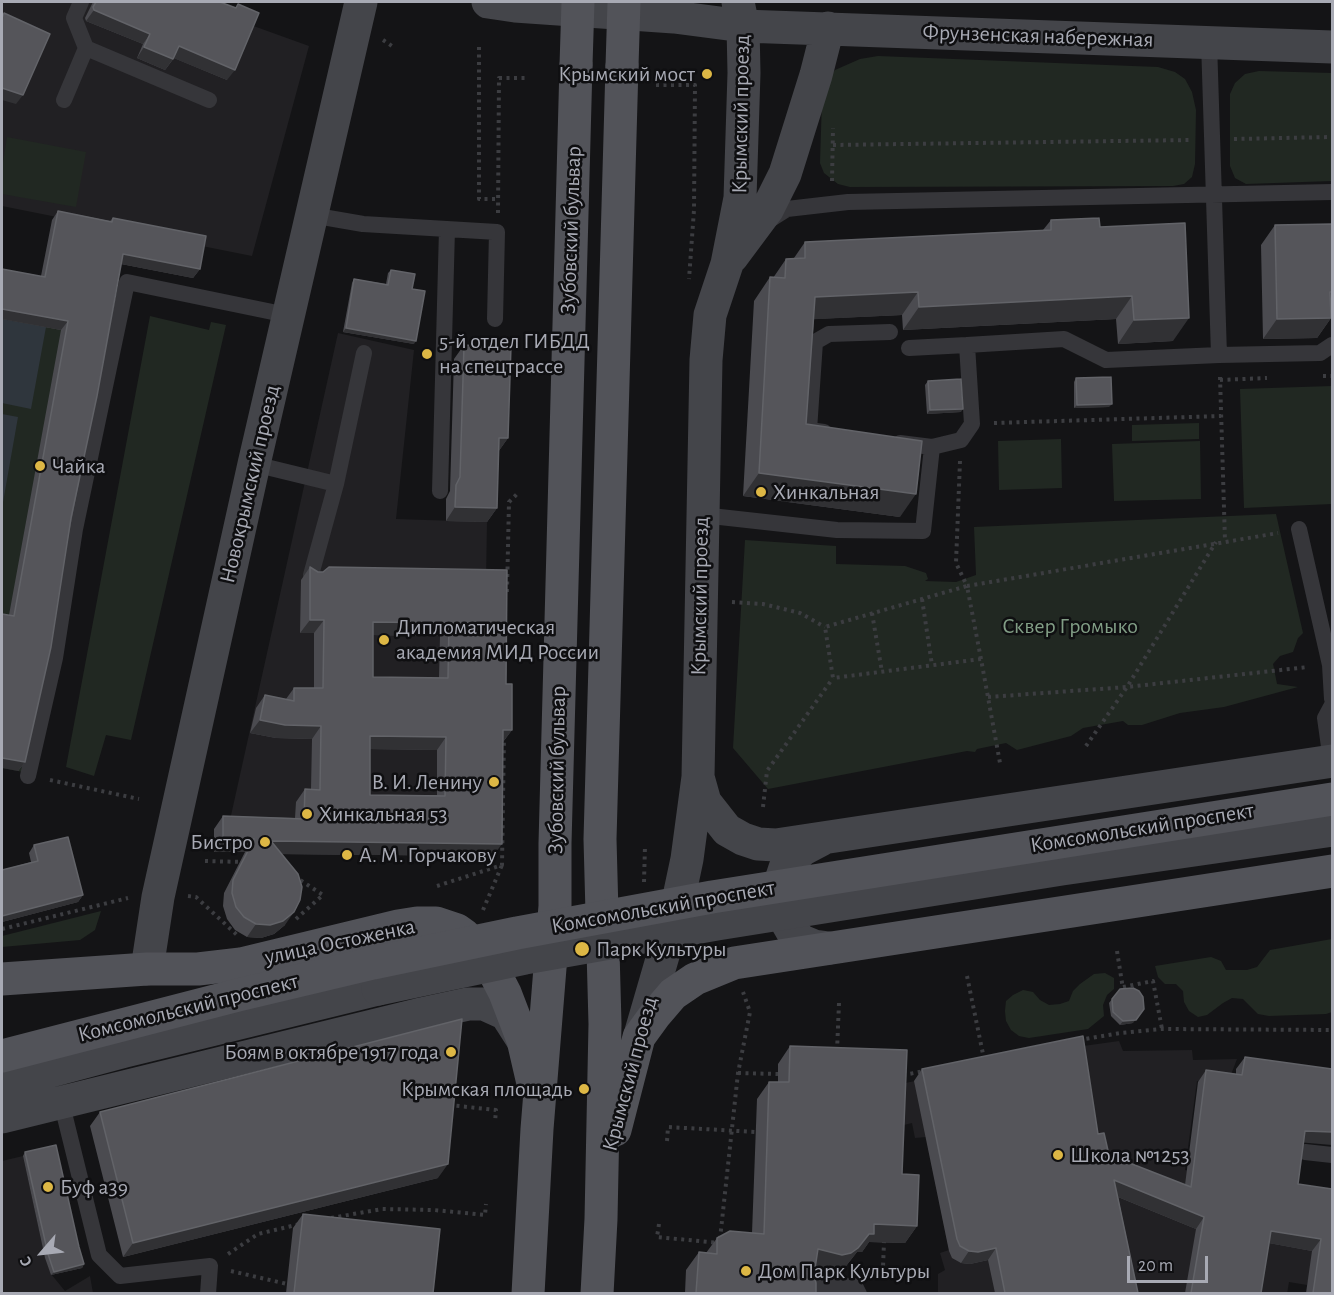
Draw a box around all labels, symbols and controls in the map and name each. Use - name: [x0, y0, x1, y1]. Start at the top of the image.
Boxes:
- street label: Фрунзенская набережная: [922, 19, 1154, 53]
- street label: Крымский проезд: [726, 34, 756, 194]
- place label: Крымский мост: [558, 61, 695, 87]
- marker: Крымский мост: [700, 67, 714, 81]
- street label: Зубовский бульвар: [555, 146, 587, 314]
- place label: 5-й отдел ГИБДД на спецтрассе: [439, 328, 590, 380]
- marker: 5-й отдел ГИБДД на спецтрассе: [420, 347, 434, 361]
- street label: Новокрымский проезд: [214, 382, 286, 586]
- place label: Чайка: [52, 453, 106, 479]
- marker: Чайка: [33, 459, 47, 473]
- place label: Хинкальная: [773, 479, 880, 505]
- marker: Хинкальная: [754, 485, 768, 499]
- street label: Крымский проезд: [685, 516, 715, 676]
- park label: Сквер Громыко: [1002, 613, 1138, 639]
- place label: Дипломатическая академия МИД России: [396, 614, 599, 666]
- marker: Дипломатическая академия МИД России: [377, 633, 391, 647]
- street label: Зубовский бульвар: [542, 686, 572, 854]
- place label: В. И. Ленину: [372, 769, 482, 795]
- marker: В. И. Ленину: [487, 775, 501, 789]
- street label: Комсомольский проспект: [1028, 797, 1256, 859]
- place label: Хинкальная 53: [319, 801, 447, 827]
- marker: Хинкальная 53: [300, 807, 314, 821]
- place label: Бистро: [190, 829, 253, 855]
- marker: Бистро: [258, 835, 272, 849]
- place label: А. М. Горчакову: [359, 842, 496, 868]
- marker: А. М. Горчакову: [340, 848, 354, 862]
- street label: Комсомольский проспект: [549, 874, 777, 940]
- street label: улица Остоженка: [262, 913, 418, 971]
- place label: Парк Культуры: [596, 936, 727, 962]
- marker: Парк Культуры: [573, 940, 591, 958]
- street label: Комсомольский проспект: [75, 968, 301, 1048]
- street label: Крымский проезд: [597, 994, 663, 1154]
- place label: Боям в октябре 1917 года: [224, 1039, 439, 1065]
- marker: Боям в октябре 1917 года: [444, 1045, 458, 1059]
- place label: Крымская площадь: [401, 1076, 572, 1102]
- marker: Крымская площадь: [577, 1082, 591, 1096]
- place label: Школа №1253: [1070, 1142, 1189, 1168]
- marker: Школа №1253: [1051, 1148, 1065, 1162]
- place label: Буф а39: [60, 1174, 128, 1200]
- marker: Буф а39: [41, 1180, 55, 1194]
- north arrow: [12, 1223, 72, 1283]
- scale bar: [1130, 1244, 1211, 1282]
- text: С: [17, 1254, 35, 1269]
- text: 20 m: [1138, 1257, 1173, 1275]
- place label: Дом Парк Культуры: [758, 1258, 930, 1284]
- marker: Дом Парк Культуры: [739, 1264, 753, 1278]

